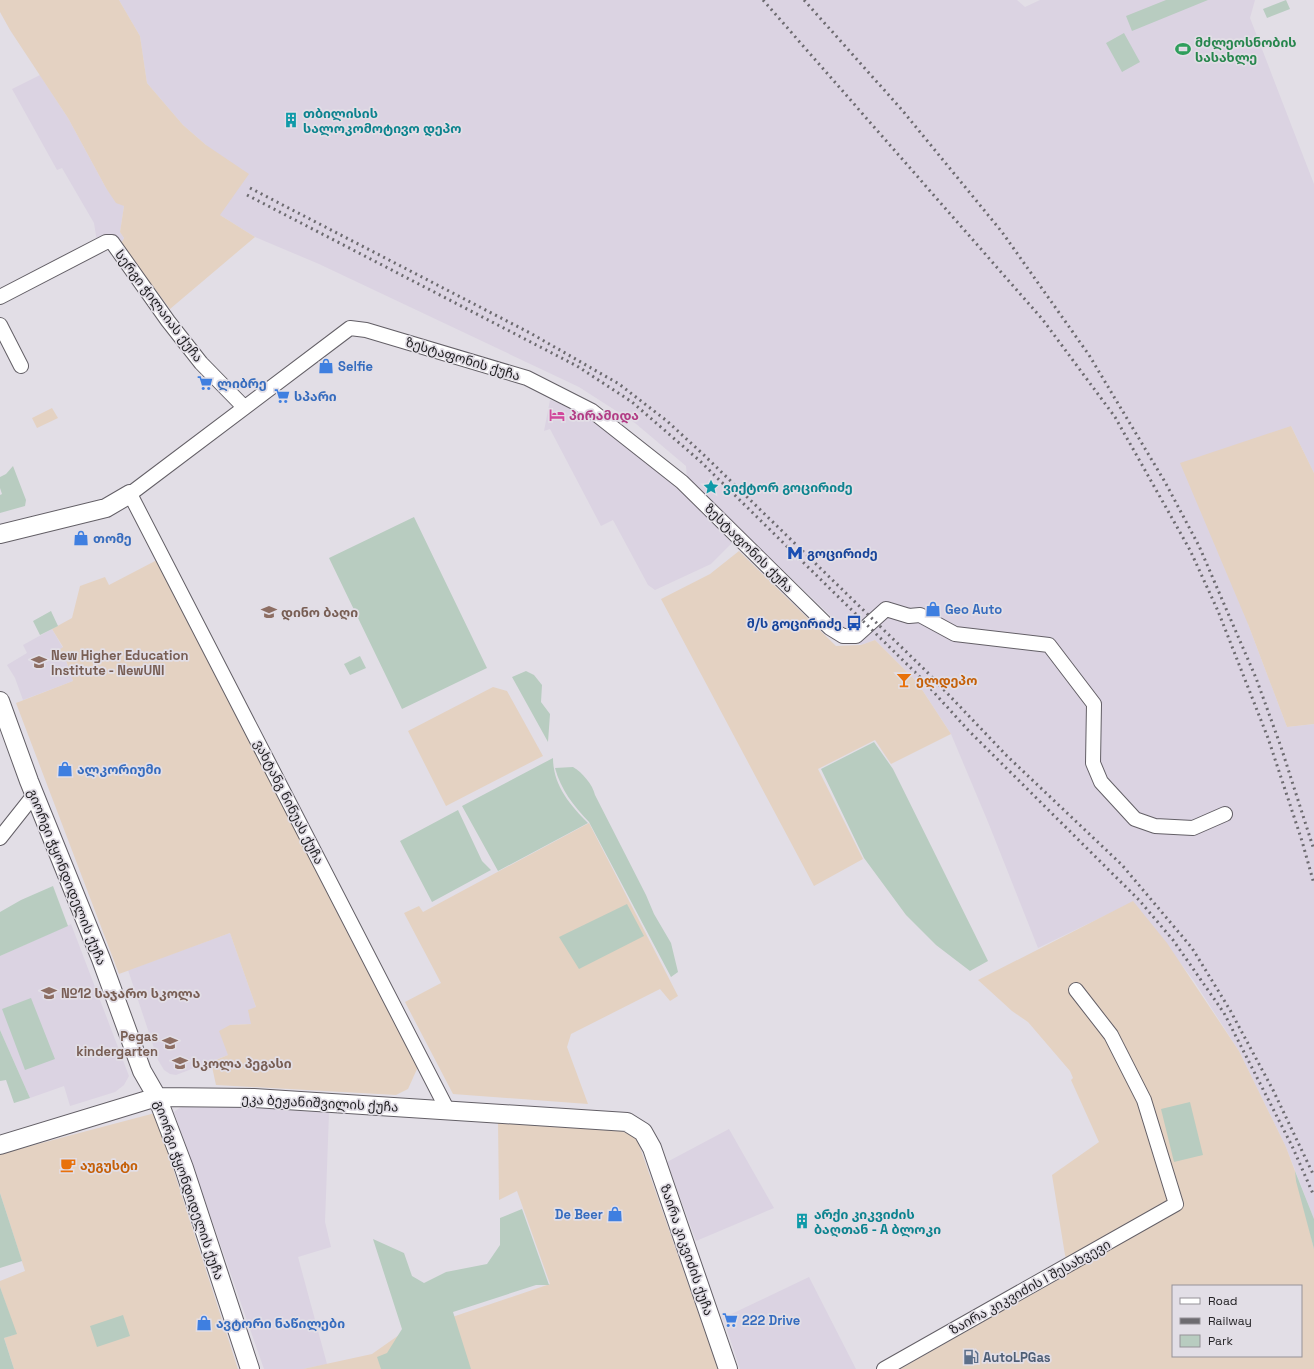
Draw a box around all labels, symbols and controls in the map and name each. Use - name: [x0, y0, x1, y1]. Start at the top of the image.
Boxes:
- place label: მძლეოსნობის სასახლე: [1195, 34, 1297, 66]
- sports icon: მძლეოსნობის სასახლე: [1174, 40, 1192, 58]
- place label: თბილისის სალოკომოტივო დეპო: [303, 105, 462, 137]
- building icon: თბილისის სალოკომოტივო დეპო: [282, 111, 300, 129]
- street label: სერგი ჭილაიას ქუჩა: [111, 247, 207, 365]
- street label: ზესტაფონის ქუჩა: [404, 333, 522, 385]
- shop icon: Selfie: [317, 357, 335, 375]
- place label: Selfie: [338, 358, 373, 375]
- supermarket icon: ლიბრე: [196, 374, 214, 392]
- place label: ლიბრე: [217, 375, 267, 392]
- supermarket icon: სპარი: [273, 387, 291, 405]
- place label: სპარი: [294, 388, 337, 405]
- hotel icon: პირამიდა: [548, 406, 566, 424]
- place label: პირამიდა: [569, 407, 639, 424]
- place icon: ვიქტორ გოცირიძე: [702, 478, 720, 496]
- place label: ვიქტორ გოცირიძე: [723, 479, 853, 496]
- street label: ზესტაფონის ქუჩა: [701, 500, 797, 596]
- shop icon: თომე: [72, 529, 90, 547]
- place label: თომე: [93, 530, 132, 547]
- metro station icon: გოცირიძე: [786, 544, 804, 562]
- place label: გოცირიძე: [807, 545, 878, 562]
- shop icon: Geo Auto: [924, 600, 942, 618]
- place label: Geo Auto: [945, 601, 1002, 618]
- school or university icon: დინო ბაღი: [260, 603, 278, 621]
- place label: დინო ბაღი: [281, 604, 358, 621]
- bus stop icon: მ/ს გოცირიძე: [845, 614, 863, 632]
- place label: მ/ს გოცირიძე: [747, 615, 842, 632]
- place label: New Higher Education Institute - NewUNI: [51, 647, 188, 679]
- school or university icon: New Higher Education Institute - NewUNI: [30, 653, 48, 671]
- bar icon: ელდეპო: [895, 671, 913, 689]
- place label: ელდეპო: [916, 672, 977, 689]
- street label: ვახტანგ ნინუას ქუჩა: [250, 737, 328, 867]
- shop icon: ალკორიუმი: [56, 760, 74, 778]
- place label: ალკორიუმი: [77, 761, 162, 778]
- street label: გიორგი ჭყონდიდელის ქუჩა: [24, 786, 110, 968]
- school or university icon: №12 საჯარო სკოლა: [40, 984, 58, 1002]
- place label: №12 საჯარო სკოლა: [61, 985, 200, 1002]
- place label: Pegas kindergarten: [76, 1028, 158, 1060]
- school or university icon: Pegas kindergarten: [161, 1034, 179, 1052]
- school or university icon: სკოლა პეგასი: [171, 1054, 189, 1072]
- place label: სკოლა პეგასი: [192, 1055, 292, 1072]
- street label: ეკა ბეჟანიშვილის ქუჩა: [241, 1090, 399, 1116]
- street label: გიორგი ჭყონდიდელის ქუჩა: [150, 1098, 228, 1282]
- cafe icon: აუგუსტი: [59, 1156, 77, 1174]
- place label: აუგუსტი: [80, 1157, 138, 1174]
- street label: ზაირა კიკვიძის ქუჩა: [657, 1182, 717, 1318]
- shop icon: De Beer: [606, 1205, 624, 1223]
- place label: De Beer: [555, 1206, 603, 1223]
- place label: არქი კიკვიძის ბაღთან - A ბლოკი: [814, 1206, 941, 1238]
- building icon: არქი კიკვიძის ბაღთან - A ბლოკი: [793, 1212, 811, 1230]
- street label: ზაირა კიკვიძის I შესახვევი: [946, 1236, 1114, 1338]
- legend: [1172, 1285, 1302, 1357]
- text: Road: [1208, 1293, 1237, 1309]
- supermarket icon: 222 Drive: [721, 1311, 739, 1329]
- place label: 222 Drive: [742, 1312, 800, 1329]
- text: Railway: [1208, 1313, 1252, 1329]
- shop icon: ავტორი ნაწილები: [195, 1314, 213, 1332]
- place label: ავტორი ნაწილები: [216, 1315, 345, 1332]
- text: Park: [1208, 1333, 1233, 1349]
- fuel station icon: AutoLPGas: [962, 1348, 980, 1366]
- place label: AutoLPGas: [983, 1349, 1051, 1366]

